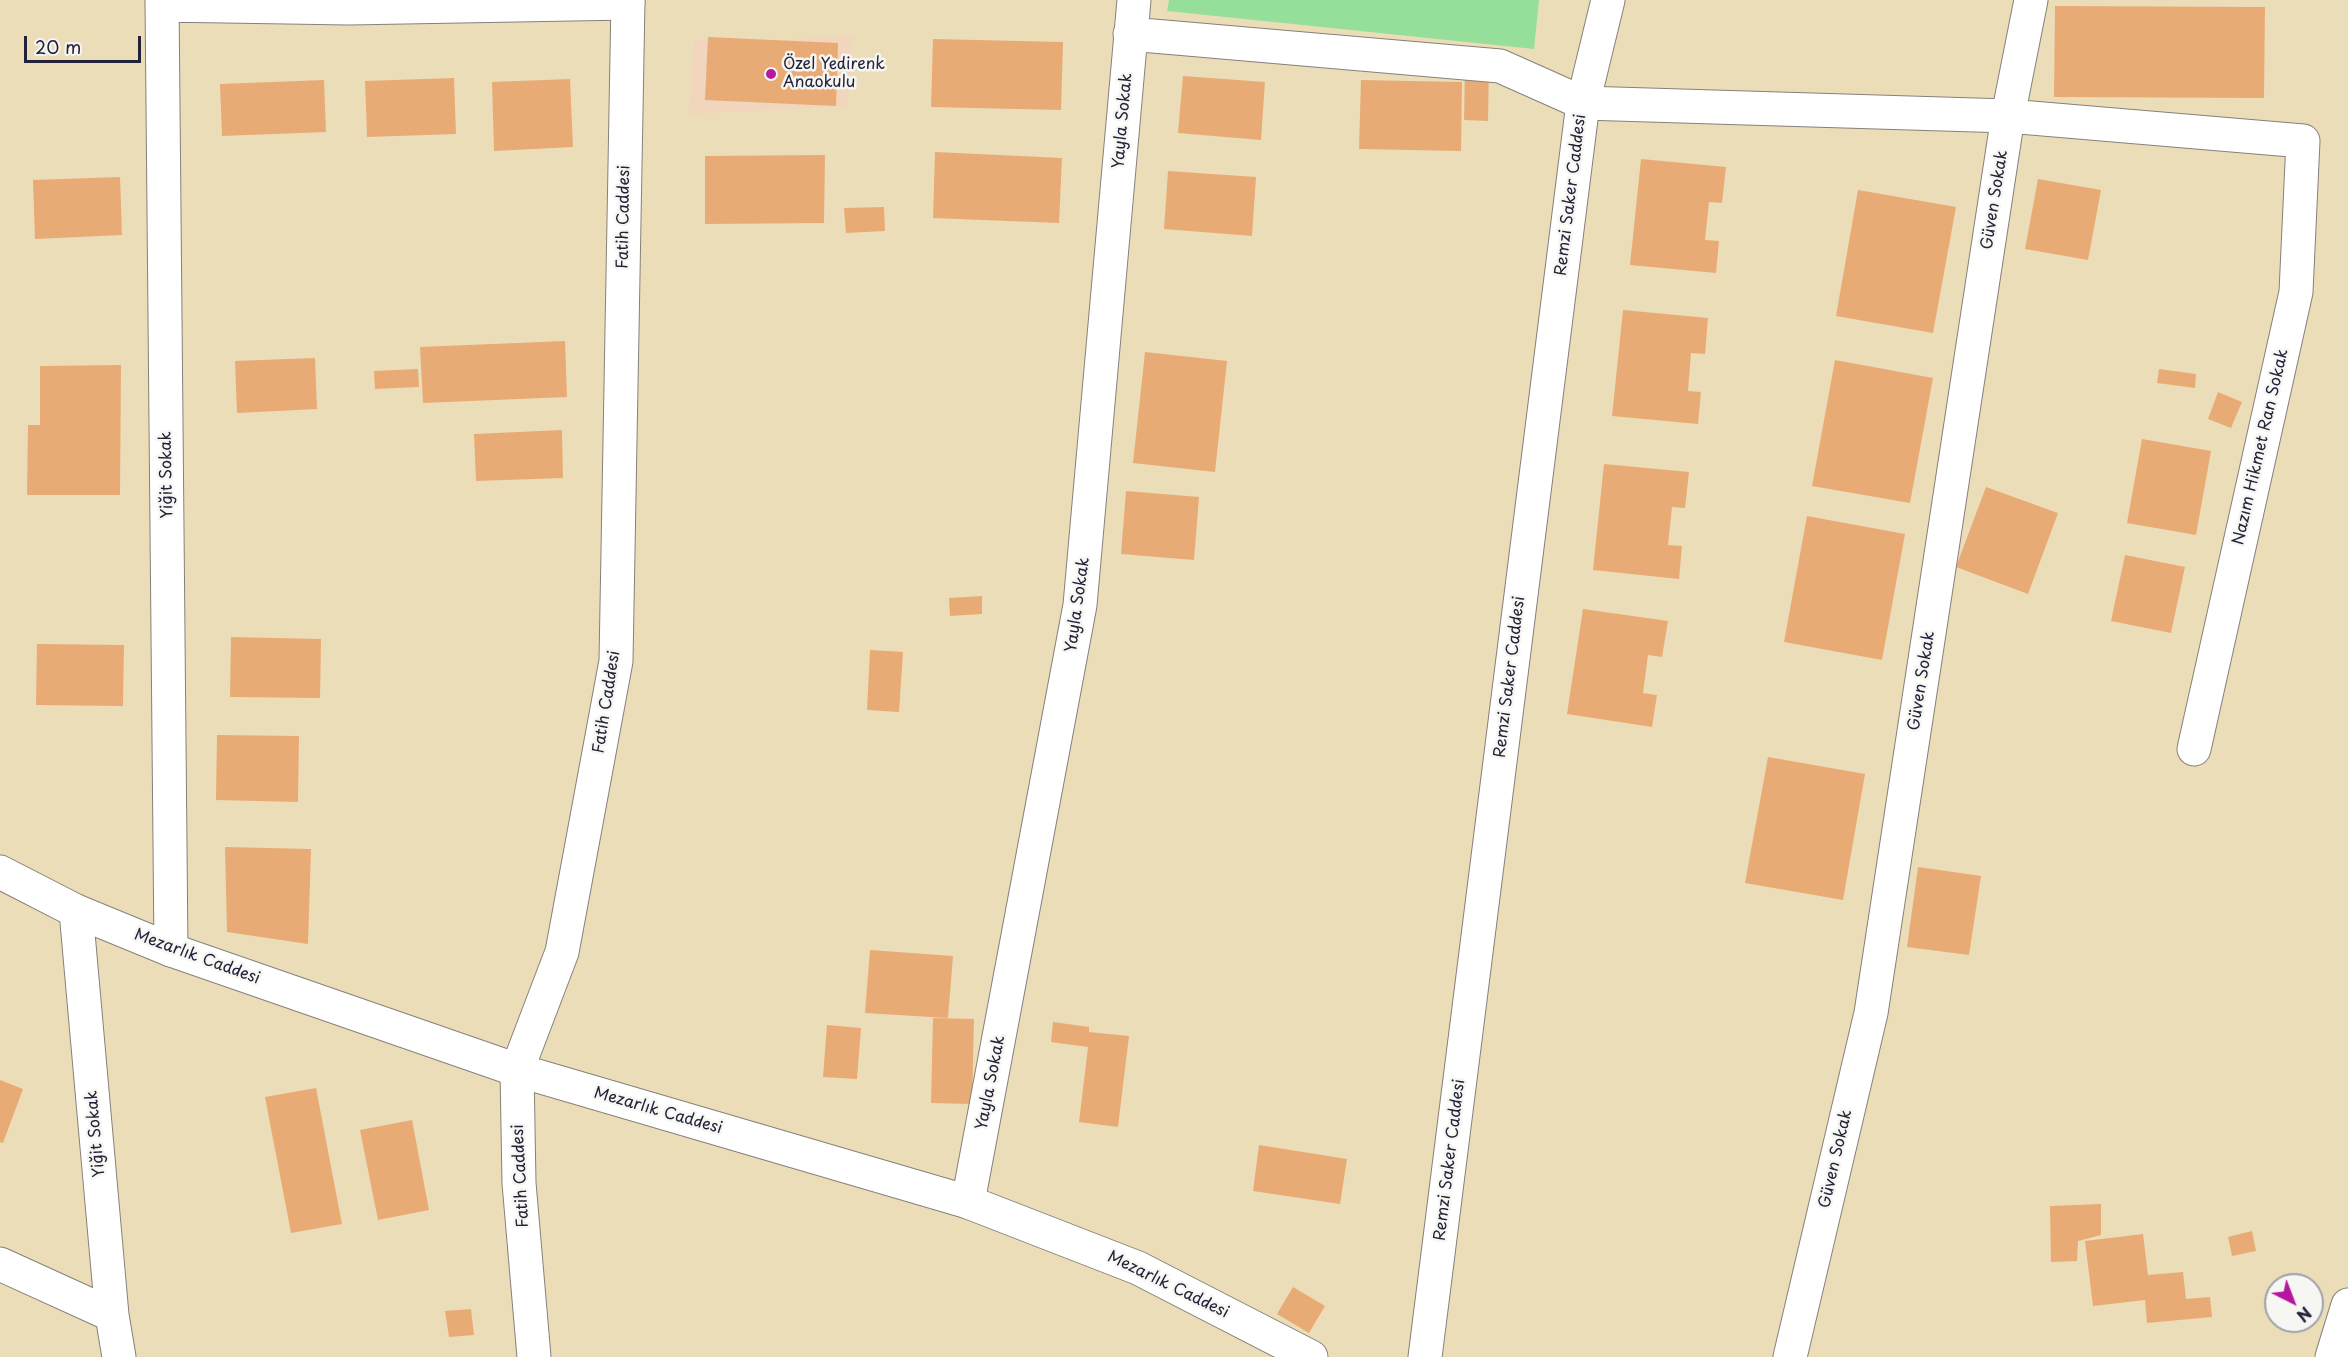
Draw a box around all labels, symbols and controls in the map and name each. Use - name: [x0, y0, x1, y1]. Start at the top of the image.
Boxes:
- scale bar: [27, 24, 144, 62]
- text: 20 m: [35, 33, 81, 60]
- place label: Özel Yedirenk Anaokulu: [783, 55, 885, 93]
- marker: Özel Yedirenk Anaokulu: [764, 67, 778, 81]
- street label: Yayla Sokak: [1109, 72, 1137, 170]
- street label: Remzi Saker Caddesi: [1552, 113, 1590, 277]
- street label: Güven Sokak: [1978, 149, 2012, 251]
- street label: Fatih Caddesi: [613, 165, 635, 269]
- street label: Nazım Hikmet Ran Sokak: [2229, 347, 2293, 547]
- street label: Yiğit Sokak: [157, 431, 177, 519]
- street label: Yayla Sokak: [1062, 556, 1094, 654]
- street label: Remzi Saker Caddesi: [1491, 595, 1529, 759]
- street label: Güven Sokak: [1905, 630, 1939, 732]
- street label: Fatih Caddesi: [589, 649, 625, 755]
- street label: Mezarlık Caddesi: [131, 925, 263, 989]
- street label: Yayla Sokak: [972, 1034, 1010, 1132]
- street label: Remzi Saker Caddesi: [1431, 1078, 1469, 1242]
- street label: Mezarlık Caddesi: [592, 1083, 724, 1139]
- street label: Yiğit Sokak: [83, 1090, 109, 1178]
- street label: Güven Sokak: [1815, 1108, 1857, 1210]
- street label: Fatih Caddesi: [509, 1124, 533, 1228]
- street label: Mezarlık Caddesi: [1104, 1247, 1232, 1323]
- north arrow: [2264, 1273, 2324, 1333]
- text: N: [2292, 1302, 2317, 1328]

